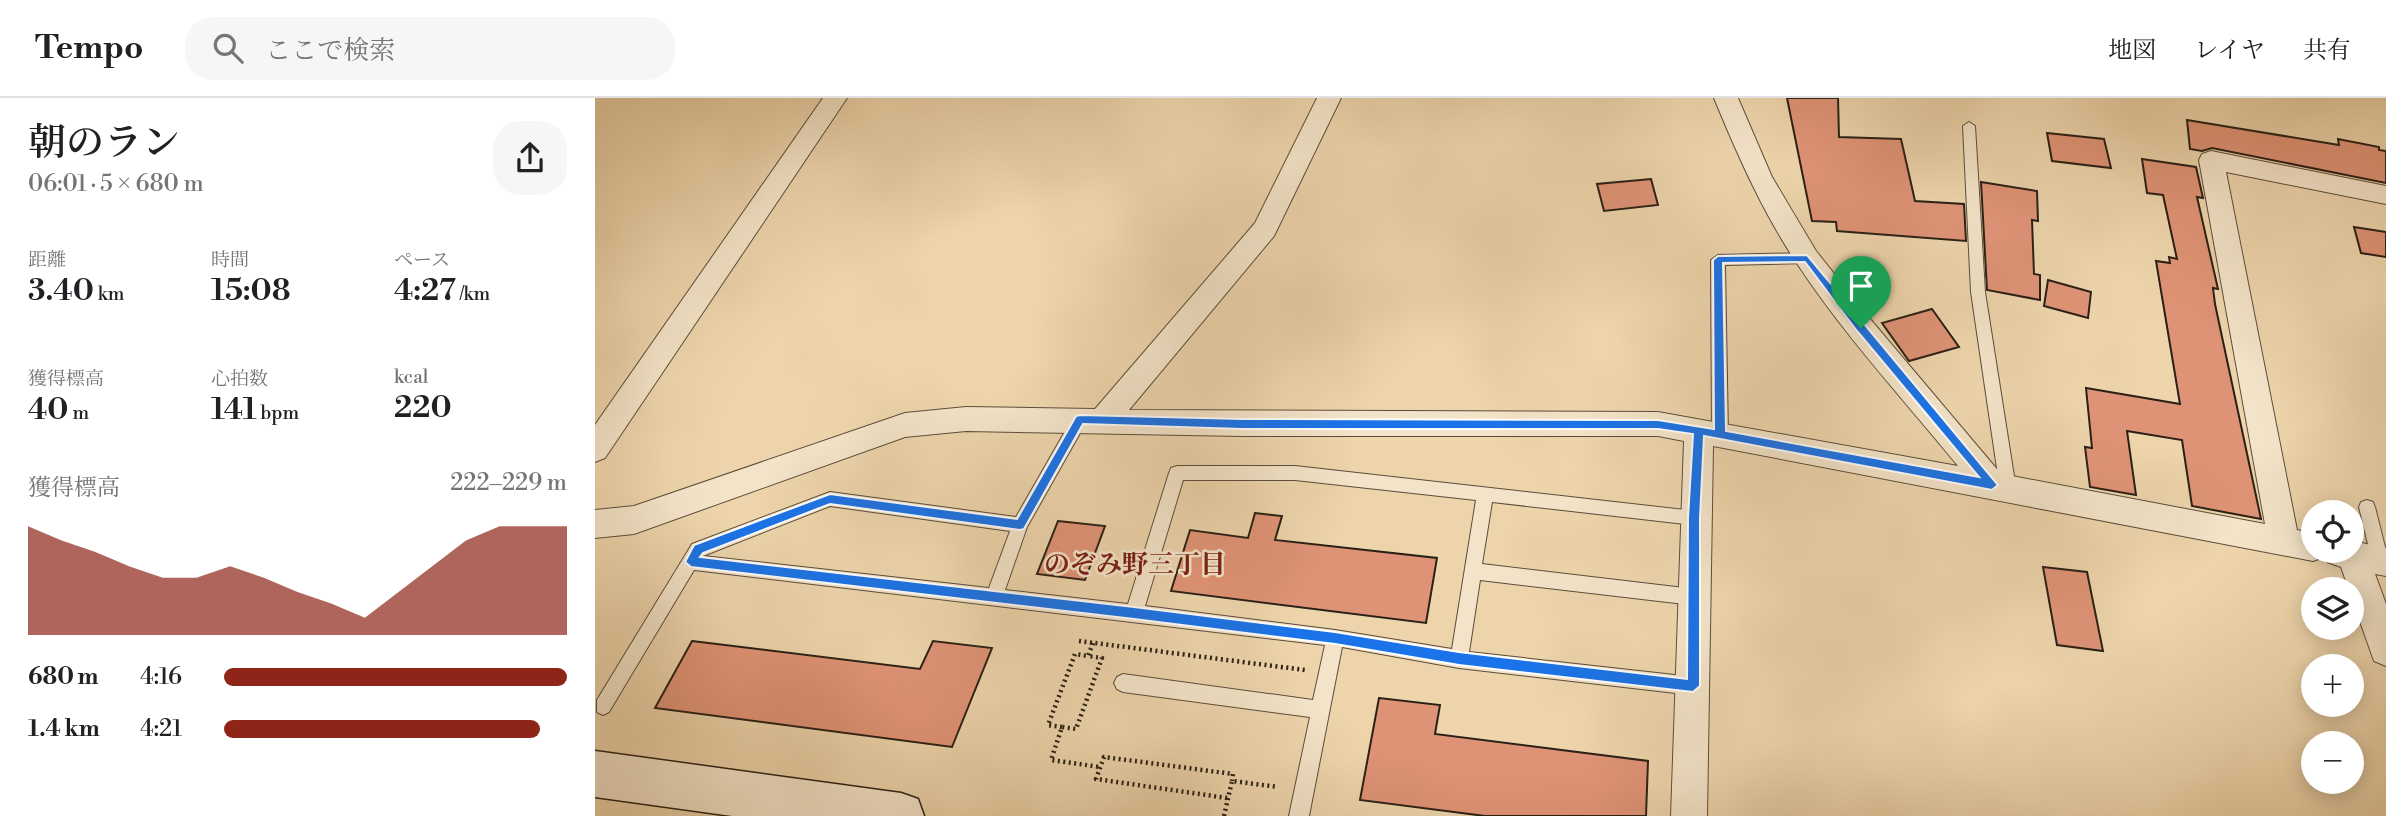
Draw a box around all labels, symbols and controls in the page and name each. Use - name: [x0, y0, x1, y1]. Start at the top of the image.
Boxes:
- search box: [185, 17, 675, 80]
- text: Tempo: [35, 28, 143, 69]
- icon: search: [209, 29, 247, 67]
- text: ここで検索: [265, 35, 395, 67]
- text: 地図: [2108, 36, 2156, 66]
- text: レイヤ: [2194, 36, 2265, 66]
- text: 共有: [2303, 36, 2351, 66]
- text: 朝のラン: [28, 120, 180, 167]
- button: share: [493, 121, 567, 195]
- text: 06:01 · 5 × 680 m: [28, 170, 204, 198]
- text: 距離: [28, 248, 66, 272]
- text: 時間: [211, 248, 249, 272]
- text: ペース: [394, 248, 450, 272]
- pin: [1831, 256, 1891, 328]
- icon: arrive: [1842, 267, 1880, 305]
- text: 3.40: [28, 272, 94, 310]
- text: 15:08: [211, 272, 291, 310]
- text: 4:27: [394, 272, 456, 310]
- text: km: [94, 282, 124, 306]
- text: /km: [456, 282, 490, 306]
- text: kcal: [394, 365, 428, 389]
- text: 獲得標高: [28, 367, 104, 391]
- text: 心拍数: [211, 367, 268, 391]
- text: 220: [394, 389, 452, 427]
- text: 40: [28, 391, 69, 429]
- text: 141: [211, 391, 257, 429]
- text: m: [69, 401, 89, 425]
- text: bpm: [257, 401, 299, 425]
- text: 222–229 m: [450, 469, 567, 497]
- text: 獲得標高: [28, 474, 120, 502]
- map controls: [2301, 500, 2364, 794]
- button: locate: [2301, 500, 2364, 563]
- district label: のぞみ野三丁目: [1044, 549, 1226, 581]
- button: layers: [2301, 577, 2364, 640]
- button: +: [2301, 654, 2364, 717]
- text: 680 m: [28, 663, 98, 691]
- text: 4:16: [140, 663, 182, 691]
- text: 1.4 km: [28, 715, 100, 743]
- text: 4:21: [140, 715, 182, 743]
- button: −: [2301, 731, 2364, 794]

